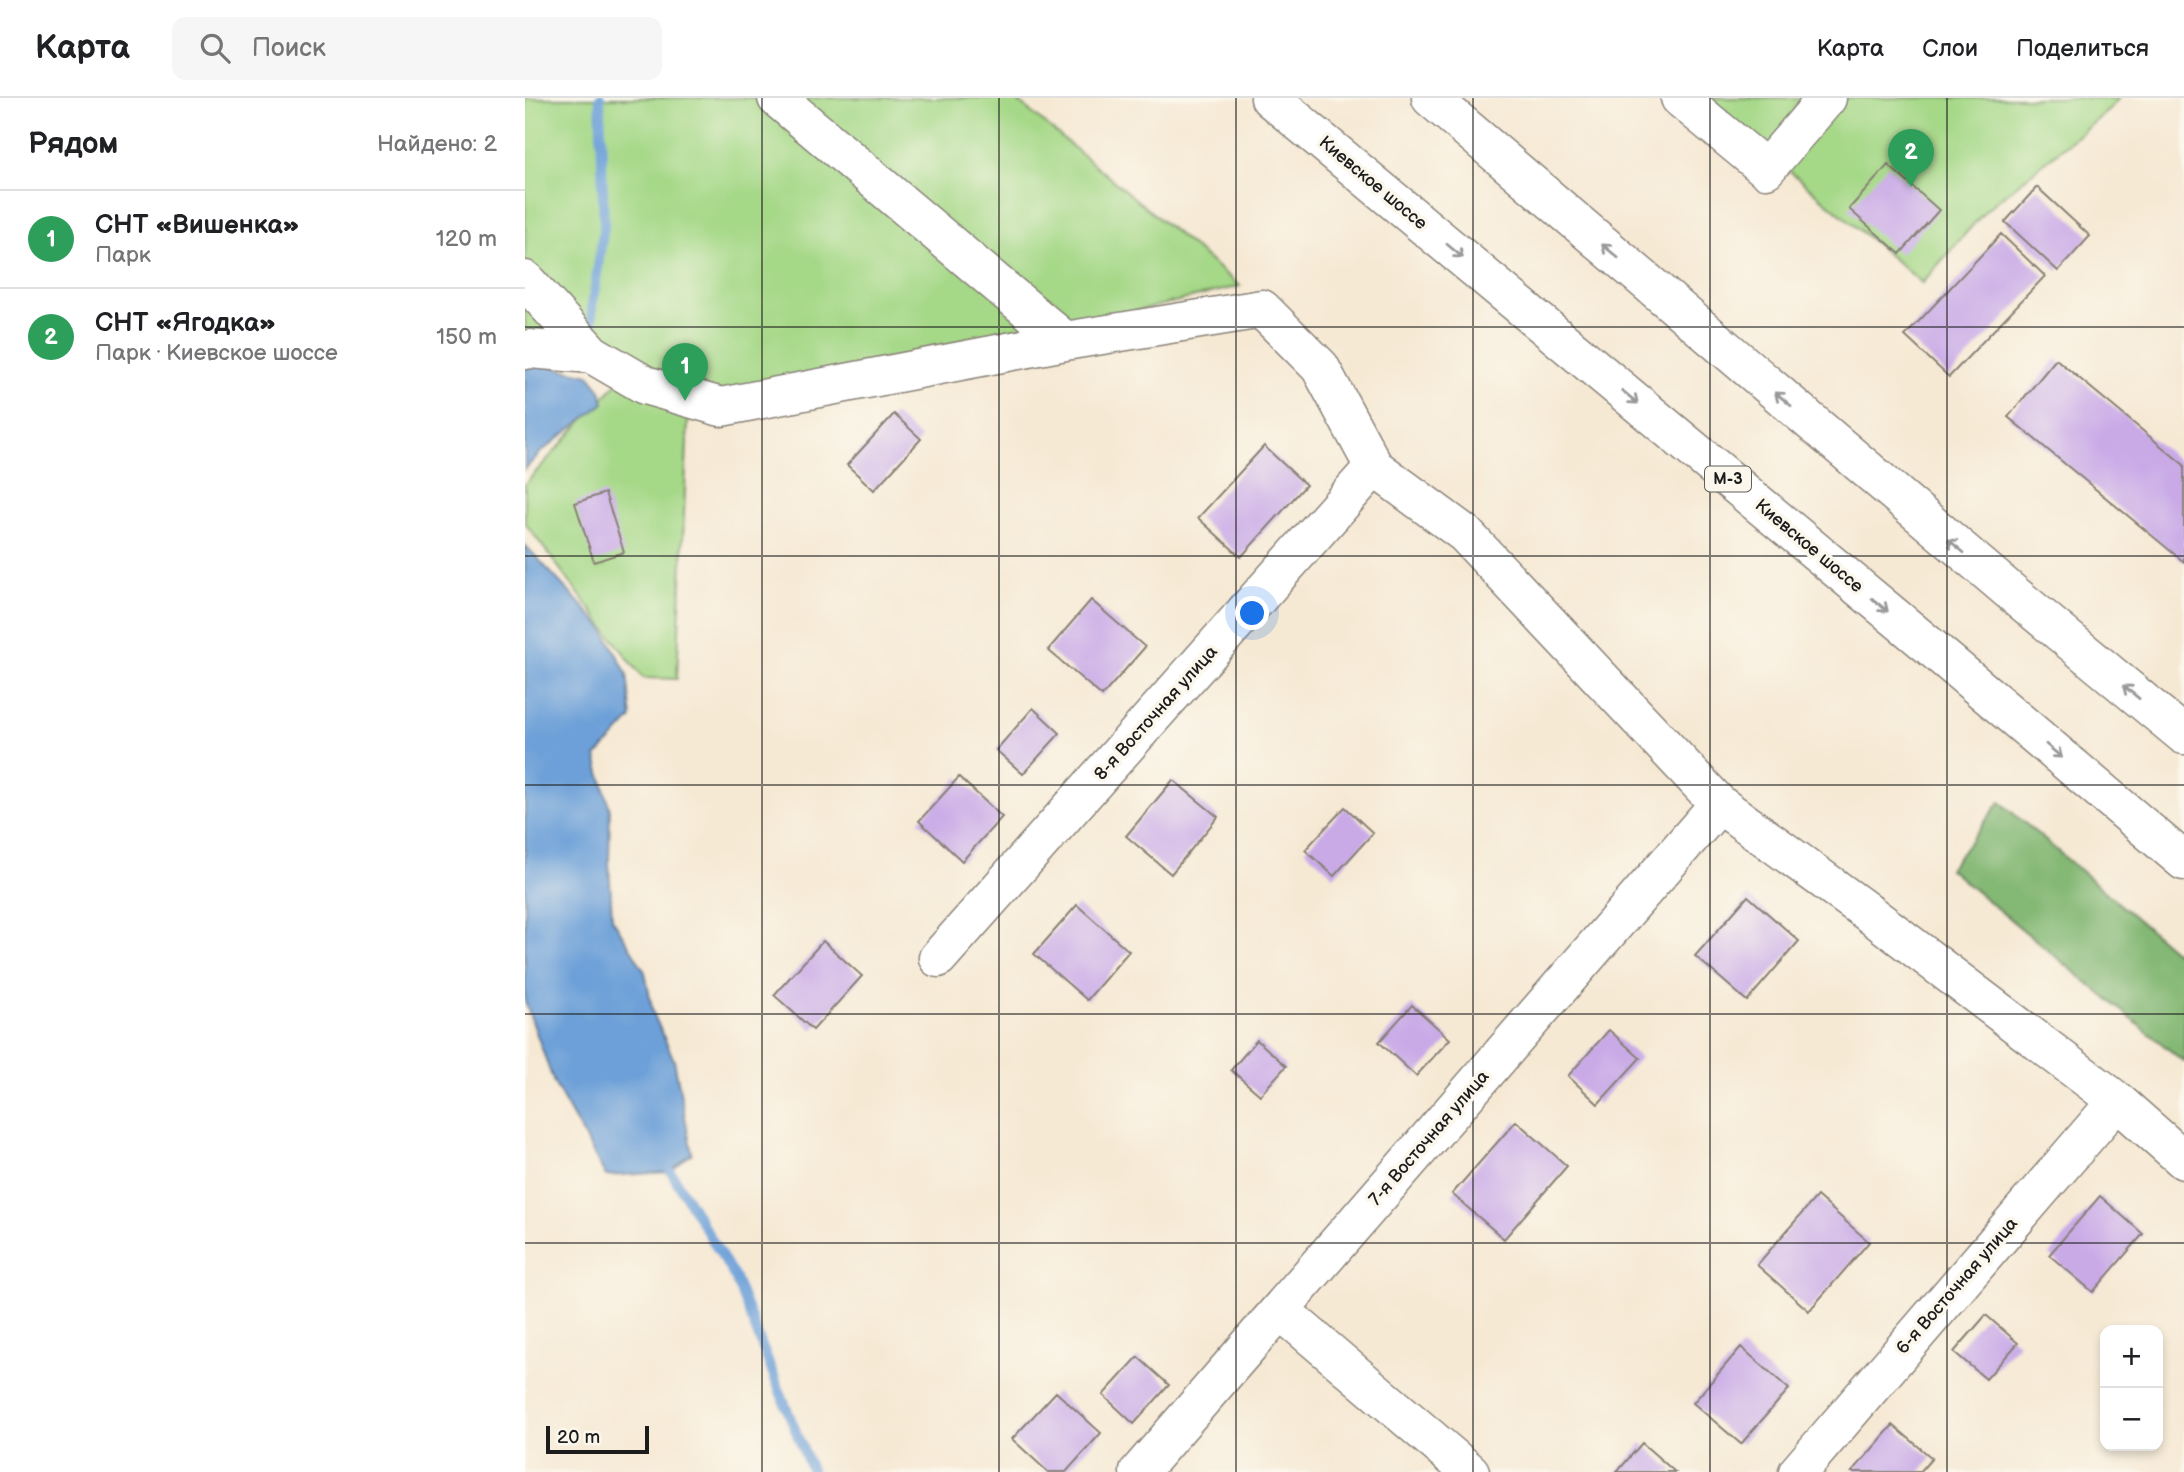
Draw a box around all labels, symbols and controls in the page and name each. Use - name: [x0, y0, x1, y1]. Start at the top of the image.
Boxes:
- search box: [172, 17, 662, 80]
- text: Карта: [35, 28, 130, 68]
- icon: search: [196, 29, 234, 67]
- text: Поиск: [252, 33, 326, 64]
- text: Карта: [1817, 34, 1884, 63]
- text: Слои: [1922, 34, 1978, 63]
- text: Поделиться: [2016, 34, 2149, 63]
- text: Рядом: [28, 126, 118, 162]
- pin: 2: [1888, 129, 1934, 187]
- text: Найдено: 2: [377, 130, 497, 158]
- street label: Киевское шоссе: [1315, 132, 1431, 234]
- text: СНТ «Вишенка»: [95, 210, 300, 241]
- text: 1: [46, 225, 56, 253]
- text: 120 m: [436, 225, 497, 253]
- text: Парк: [95, 241, 151, 269]
- one-way arrow: [1445, 243, 1463, 259]
- one-way arrow: [1601, 243, 1619, 259]
- text: СНТ «Ягодка»: [95, 308, 276, 339]
- text: 2: [44, 323, 58, 351]
- text: 150 m: [436, 323, 497, 351]
- text: Парк · Киевское шоссе: [95, 339, 338, 367]
- pin: 1: [662, 343, 708, 401]
- one-way arrow: [1620, 389, 1638, 405]
- one-way arrow: [1775, 391, 1793, 407]
- road number: М-3: [1705, 466, 1751, 492]
- street label: Киевское шоссе: [1751, 495, 1867, 597]
- one-way arrow: [1948, 538, 1966, 554]
- your location: [1235, 596, 1269, 630]
- one-way arrow: [1871, 597, 1889, 613]
- street label: 8-я Восточная улица: [1090, 641, 1222, 785]
- one-way arrow: [2123, 684, 2141, 699]
- one-way arrow: [2045, 743, 2063, 759]
- street label: 7-я Восточная улица: [1365, 1066, 1494, 1210]
- street label: 6-я Восточная улица: [1892, 1213, 2022, 1359]
- map controls: [2100, 1325, 2163, 1451]
- button: +: [2100, 1325, 2163, 1388]
- button: −: [2100, 1388, 2163, 1451]
- scale bar: [546, 1423, 649, 1455]
- text: 20 m: [557, 1426, 600, 1449]

